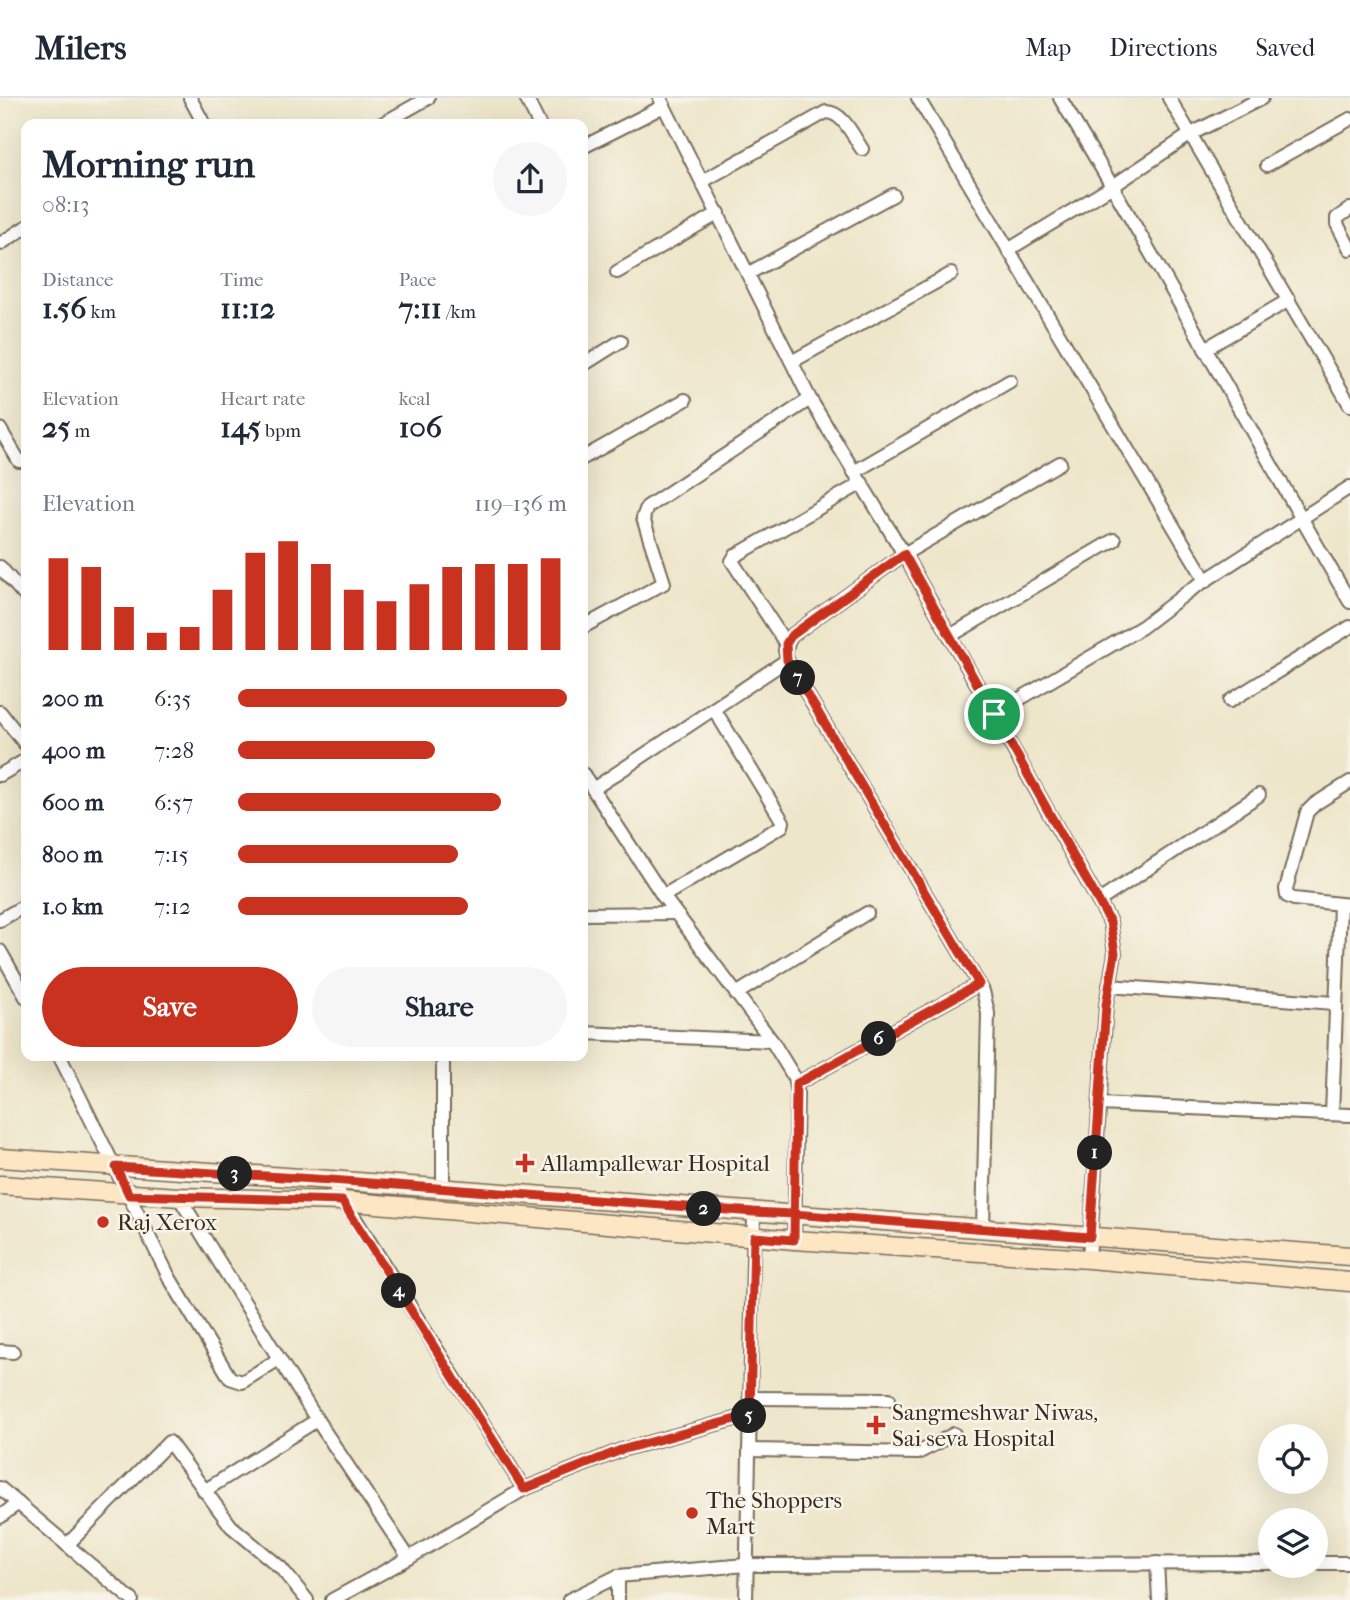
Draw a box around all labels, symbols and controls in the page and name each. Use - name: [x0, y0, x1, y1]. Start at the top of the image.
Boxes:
- text: Milers: [35, 29, 126, 68]
- text: Map: [1025, 34, 1071, 62]
- text: Directions: [1109, 34, 1217, 62]
- text: Saved: [1255, 34, 1315, 62]
- text: Morning run: [42, 142, 255, 187]
- button: share: [493, 142, 567, 216]
- text: 08:13: [42, 191, 89, 218]
- text: Distance: [42, 269, 113, 291]
- text: Time: [220, 269, 264, 291]
- text: Pace: [399, 269, 437, 291]
- text: 1.56: [42, 291, 87, 326]
- text: 11:12: [220, 291, 275, 326]
- text: 7:11: [399, 291, 442, 326]
- text: km: [87, 301, 116, 323]
- text: /km: [442, 301, 476, 323]
- text: Elevation: [42, 388, 119, 410]
- text: Heart rate: [220, 388, 305, 410]
- text: kcal: [399, 388, 431, 410]
- text: 25: [42, 410, 70, 445]
- text: 145: [220, 410, 261, 445]
- text: 106: [399, 410, 442, 445]
- text: m: [70, 420, 90, 442]
- text: bpm: [261, 420, 301, 442]
- text: Elevation: [42, 490, 135, 517]
- text: 119–136 m: [474, 490, 567, 517]
- pin: 7: [780, 660, 816, 696]
- text: 7: [793, 666, 802, 688]
- pin: [964, 684, 1024, 744]
- text: 200 m: [42, 685, 103, 712]
- text: 6:35: [154, 685, 191, 712]
- icon: arrive: [975, 695, 1013, 733]
- text: 400 m: [42, 737, 105, 764]
- text: 7:28: [154, 737, 194, 764]
- text: 600 m: [42, 789, 104, 816]
- text: 6:57: [154, 789, 193, 816]
- text: 800 m: [42, 841, 103, 868]
- text: 7:15: [154, 841, 189, 868]
- text: 1.0 km: [42, 893, 103, 920]
- text: 7:12: [154, 893, 191, 920]
- button: Save: [42, 967, 298, 1047]
- button: Share: [312, 967, 567, 1047]
- pin: 6: [862, 1021, 896, 1056]
- text: 6: [873, 1027, 884, 1049]
- pin: 1: [1078, 1136, 1112, 1170]
- text: 1: [1091, 1141, 1098, 1163]
- place label: Allampallewar Hospital: [540, 1150, 770, 1177]
- marker: Allampallewar Hospital: [515, 1153, 535, 1173]
- pin: 3: [218, 1156, 252, 1192]
- text: 3: [231, 1162, 238, 1184]
- pin: 2: [686, 1192, 722, 1226]
- text: 2: [699, 1197, 708, 1219]
- place label: Raj Xerox: [117, 1209, 217, 1236]
- marker: Raj Xerox: [95, 1214, 111, 1230]
- pin: 4: [382, 1274, 416, 1308]
- text: 4: [393, 1279, 404, 1301]
- pin: 5: [732, 1398, 766, 1434]
- place label: Sangmeshwar Niwas, Sai seva Hospital: [892, 1399, 1098, 1452]
- text: 5: [744, 1404, 753, 1426]
- marker: Sangmeshwar Niwas, Sai seva Hospital: [866, 1415, 886, 1435]
- map controls: [1258, 1424, 1328, 1578]
- button: locate: [1258, 1424, 1328, 1494]
- place label: The Shoppers Mart: [706, 1487, 842, 1540]
- marker: The Shoppers Mart: [684, 1505, 700, 1521]
- button: layers: [1258, 1508, 1328, 1578]

